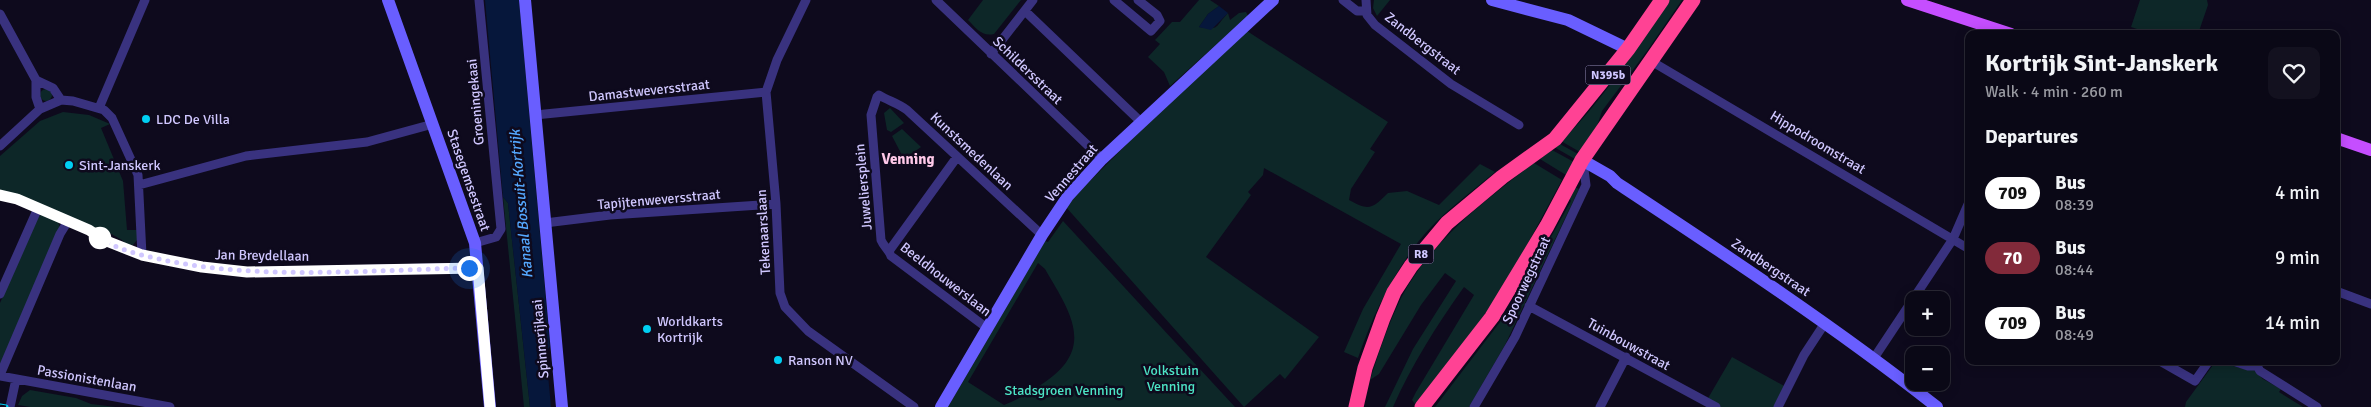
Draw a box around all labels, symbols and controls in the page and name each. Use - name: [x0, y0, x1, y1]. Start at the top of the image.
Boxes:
- street label: Zandbergstraat: [1381, 8, 1464, 78]
- street label: Schildersstraat: [989, 33, 1066, 108]
- button: heart: [2268, 47, 2320, 99]
- text: Kortrijk Sint-Janskerk: [1985, 48, 2218, 78]
- street label: Groeningekaai: [463, 58, 488, 146]
- road number: N395b: [1586, 66, 1630, 84]
- street label: Damastweversstraat: [588, 76, 711, 105]
- text: Walk · 4 min · 260 m: [1985, 82, 2123, 102]
- street label: Hippodroomstraat: [1767, 107, 1869, 178]
- street label: Kunstsmedenlaan: [927, 109, 1016, 194]
- place label: LDC De Villa: [156, 111, 230, 128]
- marker: LDC De Villa: [140, 113, 152, 125]
- text: Departures: [1985, 125, 2078, 149]
- street label: Stasegemsestraat: [443, 127, 494, 233]
- water label: Kanaal Bossuit-Kortrijk: [505, 127, 536, 279]
- street label: Vennestraat: [1041, 141, 1101, 206]
- street label: Juweliersplein: [851, 143, 876, 231]
- district label: Venning: [882, 150, 934, 168]
- place label: Sint-Janskerk: [79, 157, 160, 174]
- marker: Sint-Janskerk: [63, 159, 75, 171]
- text: Bus: [2055, 171, 2086, 195]
- text: 4 min: [2275, 181, 2320, 205]
- text: 709: [1998, 182, 2027, 204]
- street label: Tapijtenweversstraat: [597, 186, 721, 213]
- street label: Tekenaarslaan: [753, 189, 774, 275]
- text: 08:39: [2055, 195, 2094, 215]
- unlabelled marker: [89, 227, 111, 249]
- street label: Spoorwegstraat: [1499, 234, 1554, 327]
- street label: Zandbergstraat: [1728, 235, 1814, 300]
- text: Bus: [2055, 236, 2086, 260]
- street label: Beeldhouwerslaan: [897, 239, 995, 320]
- road number: R8: [1408, 244, 1434, 264]
- street label: Jan Breydellaan: [215, 246, 309, 265]
- text: 9 min: [2275, 246, 2320, 270]
- text: 70: [2003, 247, 2022, 269]
- your location: [457, 256, 482, 281]
- text: 08:44: [2055, 260, 2094, 280]
- map controls: [1905, 291, 1950, 391]
- button: +: [1905, 291, 1950, 336]
- street label: Spinnerijkaai: [529, 299, 552, 379]
- text: Bus: [2055, 301, 2086, 325]
- text: 14 min: [2265, 311, 2320, 335]
- text: 709: [1998, 312, 2027, 334]
- place label: Worldkarts Kortrijk: [657, 313, 723, 346]
- street label: Tuinbouwstraat: [1584, 315, 1673, 374]
- marker: Worldkarts Kortrijk: [641, 323, 653, 335]
- text: 08:49: [2055, 325, 2094, 345]
- button: −: [1905, 346, 1950, 391]
- place label: Ranson NV: [788, 352, 853, 369]
- marker: Ranson NV: [772, 354, 784, 366]
- street label: Passionistenlaan: [36, 361, 138, 396]
- park label: Volkstuin Venning: [1143, 362, 1199, 395]
- park label: Stadsgroen Venning: [1005, 382, 1123, 399]

